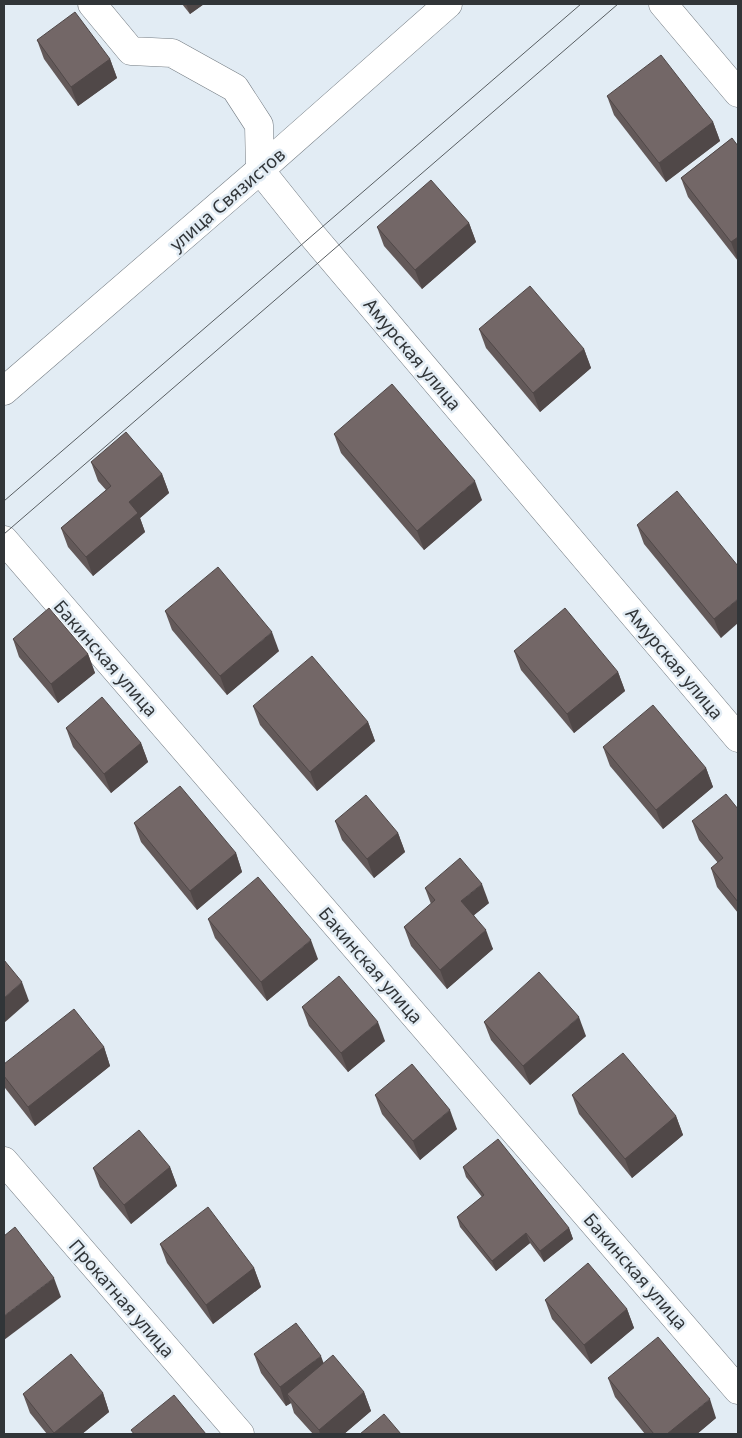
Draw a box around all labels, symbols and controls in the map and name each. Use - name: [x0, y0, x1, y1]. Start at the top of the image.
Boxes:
- street label: улица Связистов: [164, 142, 290, 256]
- street label: Амурская улица: [359, 293, 467, 415]
- street label: Бакинская улица: [49, 595, 163, 721]
- street label: Амурская улица: [621, 602, 729, 724]
- street label: Бакинская улица: [314, 902, 428, 1028]
- street label: Бакинская улица: [579, 1208, 693, 1334]
- street label: Прокатная улица: [64, 1234, 180, 1362]

